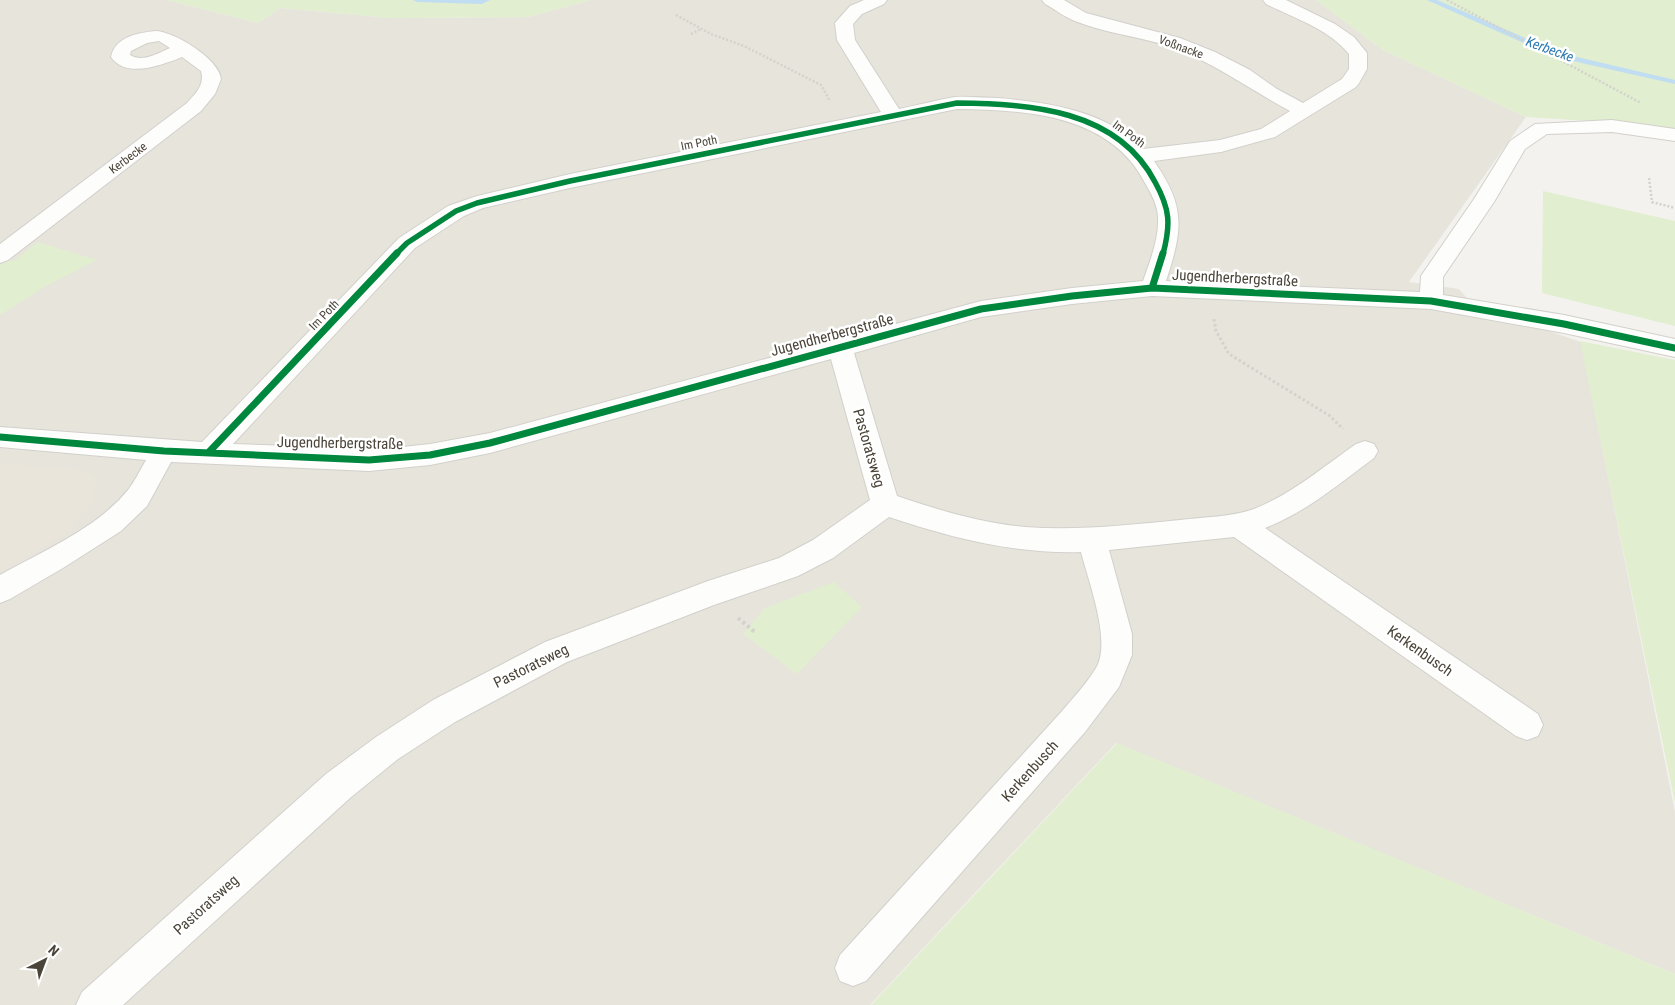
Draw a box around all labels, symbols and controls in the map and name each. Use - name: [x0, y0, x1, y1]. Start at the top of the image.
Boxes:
- street label: Voßnacke: [1157, 32, 1206, 62]
- water label: Kerbecke: [1524, 33, 1576, 65]
- street label: Im Poth: [1110, 118, 1148, 151]
- street label: Im Poth: [680, 133, 719, 153]
- street label: Kerbecke: [106, 139, 150, 177]
- street label: Jugendherbergstraße: [1171, 266, 1299, 290]
- street label: Im Poth: [306, 297, 342, 333]
- street label: Jugendherbergstraße: [769, 310, 895, 360]
- street label: Pastoratsweg: [849, 407, 889, 489]
- street label: Jugendherbergstraße: [277, 433, 403, 453]
- street label: Kerkenbusch: [1384, 622, 1456, 680]
- street label: Pastoratsweg: [491, 640, 571, 692]
- street label: Kerkenbusch: [998, 737, 1062, 805]
- street label: Pastoratsweg: [170, 871, 242, 939]
- north arrow: [20, 935, 70, 985]
- text: N: [45, 942, 62, 959]

